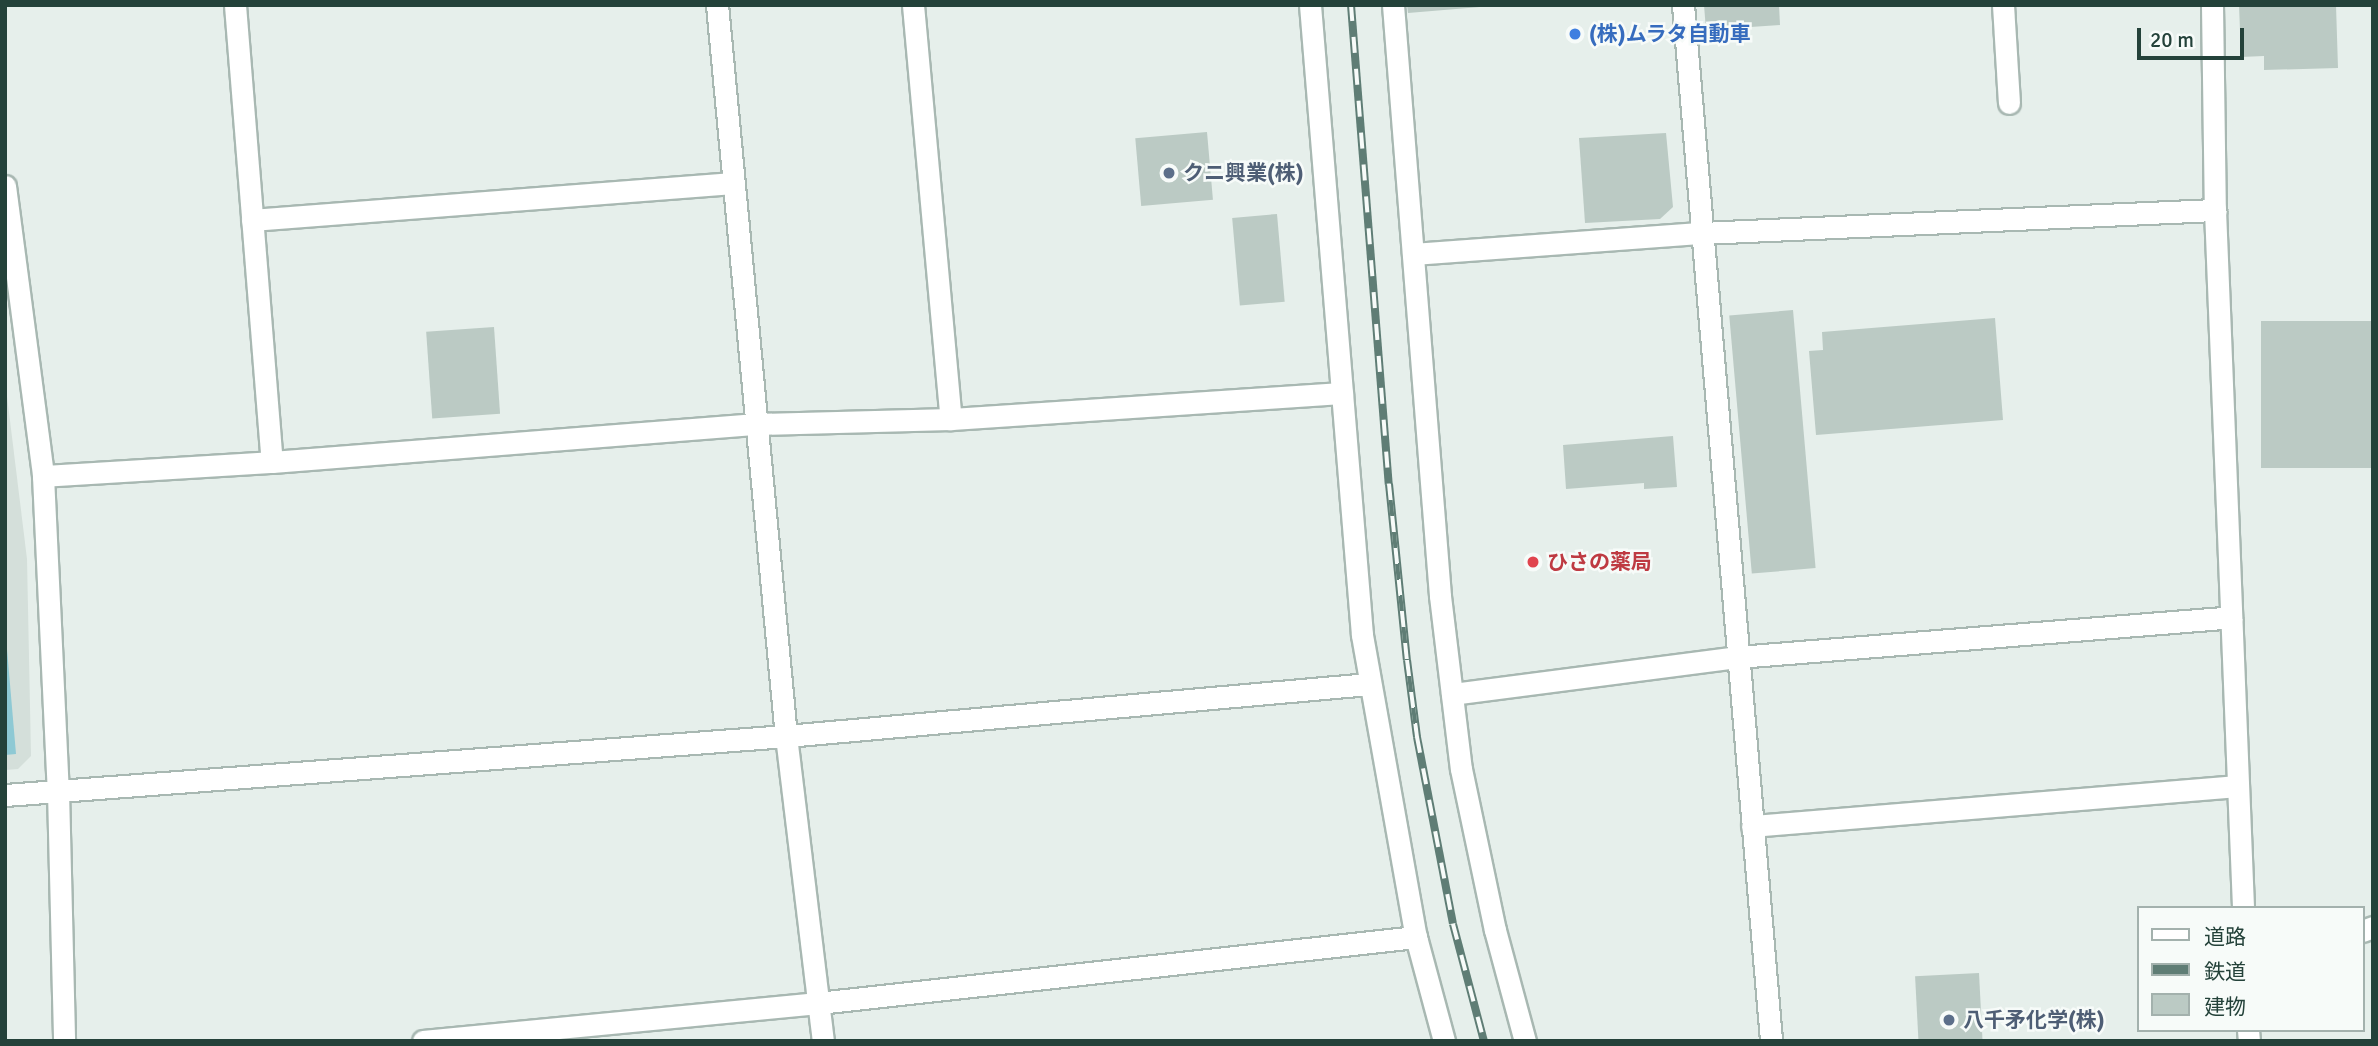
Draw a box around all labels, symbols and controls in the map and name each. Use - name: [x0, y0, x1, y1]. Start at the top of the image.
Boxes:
- scale bar: [2140, 14, 2247, 58]
- place label: (株)ムラタ自動車: [1589, 21, 1752, 47]
- marker: (株)ムラタ自動車: [1567, 26, 1583, 42]
- text: 20 m: [2150, 27, 2194, 53]
- place label: クニ興業(株): [1183, 160, 1304, 186]
- marker: クニ興業(株): [1161, 165, 1177, 181]
- place label: ひさの薬局: [1547, 549, 1652, 575]
- marker: ひさの薬局: [1525, 554, 1541, 570]
- legend: [2136, 906, 2364, 1032]
- text: 道路: [2204, 924, 2246, 950]
- text: 鉄道: [2204, 959, 2246, 985]
- text: 建物: [2204, 994, 2246, 1020]
- place label: 八千矛化学(株): [1963, 1007, 2105, 1033]
- marker: 八千矛化学(株): [1941, 1012, 1957, 1028]

